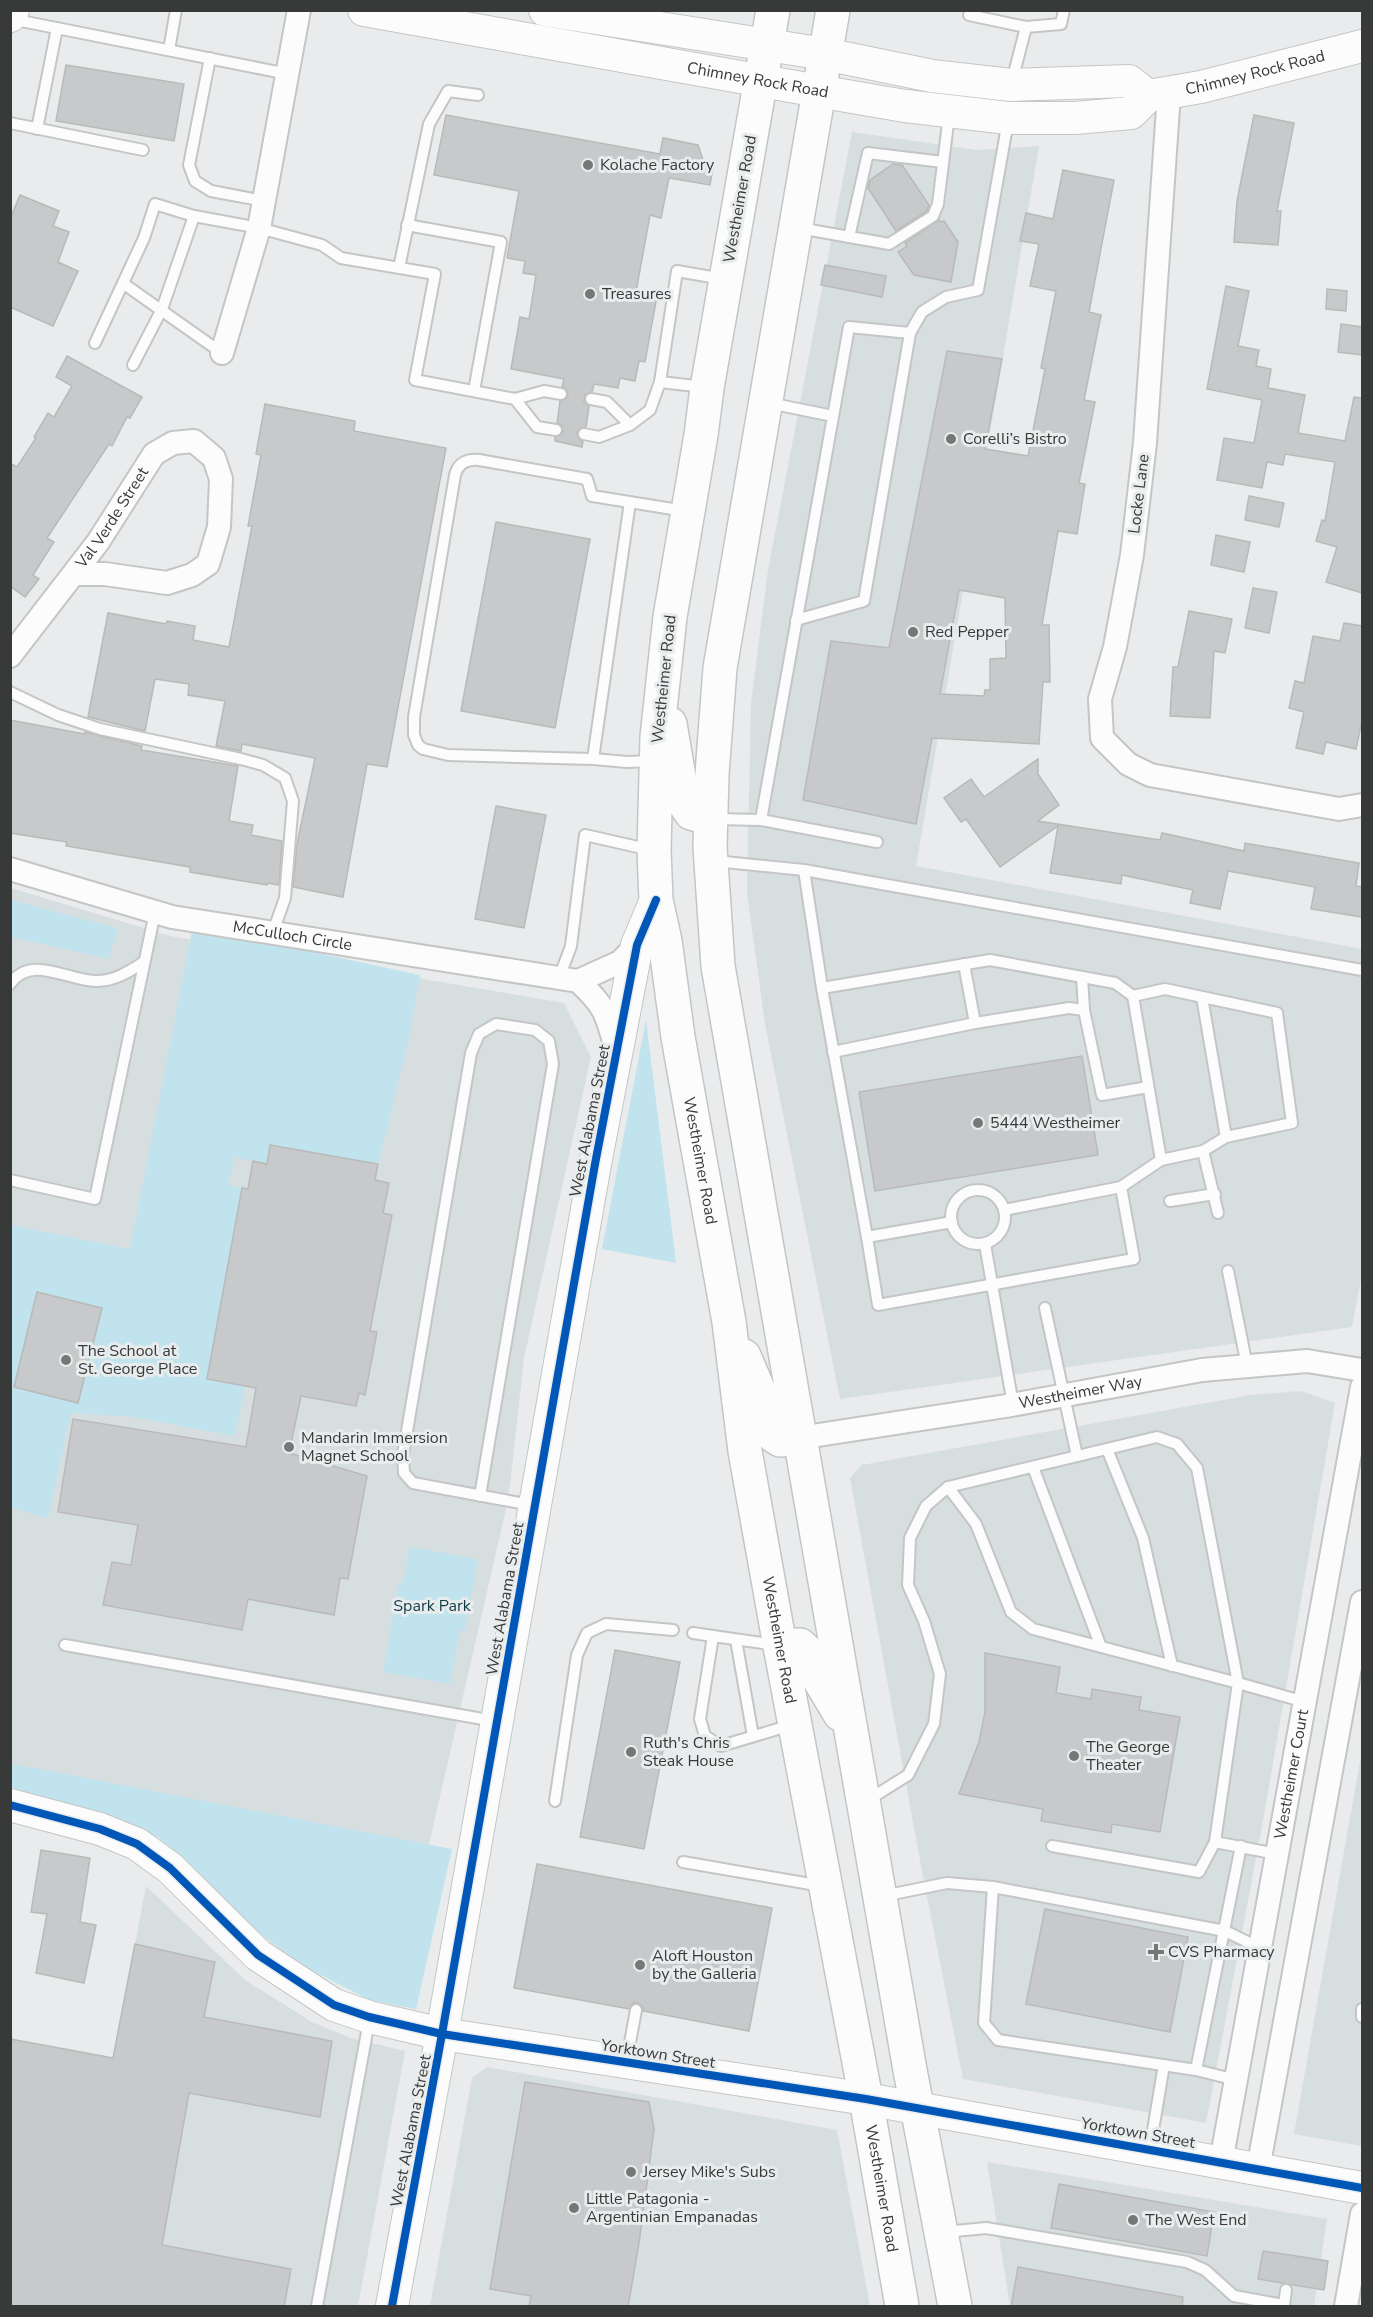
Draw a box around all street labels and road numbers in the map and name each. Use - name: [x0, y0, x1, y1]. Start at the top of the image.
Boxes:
- street label: Chimney Rock Road: [1183, 45, 1327, 101]
- street label: Chimney Rock Road: [685, 57, 830, 104]
- street label: Westheimer Road: [718, 134, 762, 264]
- street label: Locke Lane: [1123, 453, 1155, 535]
- street label: Val Verde Street: [70, 463, 154, 574]
- street label: Westheimer Road: [646, 614, 682, 744]
- street label: McCulloch Circle: [231, 916, 354, 956]
- street label: West Alabama Street: [564, 1042, 616, 1199]
- street label: Westheimer Road: [678, 1095, 722, 1226]
- street label: Westheimer Way: [1017, 1370, 1145, 1414]
- street label: West Alabama Street: [481, 1520, 529, 1677]
- street label: Westheimer Road: [757, 1575, 802, 1706]
- street label: Westheimer Court: [1269, 1707, 1314, 1841]
- street label: Yorktown Street: [598, 2034, 717, 2074]
- street label: West Alabama Street: [385, 2052, 437, 2209]
- street label: Yorktown Street: [1078, 2112, 1197, 2154]
- street label: Westheimer Road: [860, 2123, 903, 2254]

